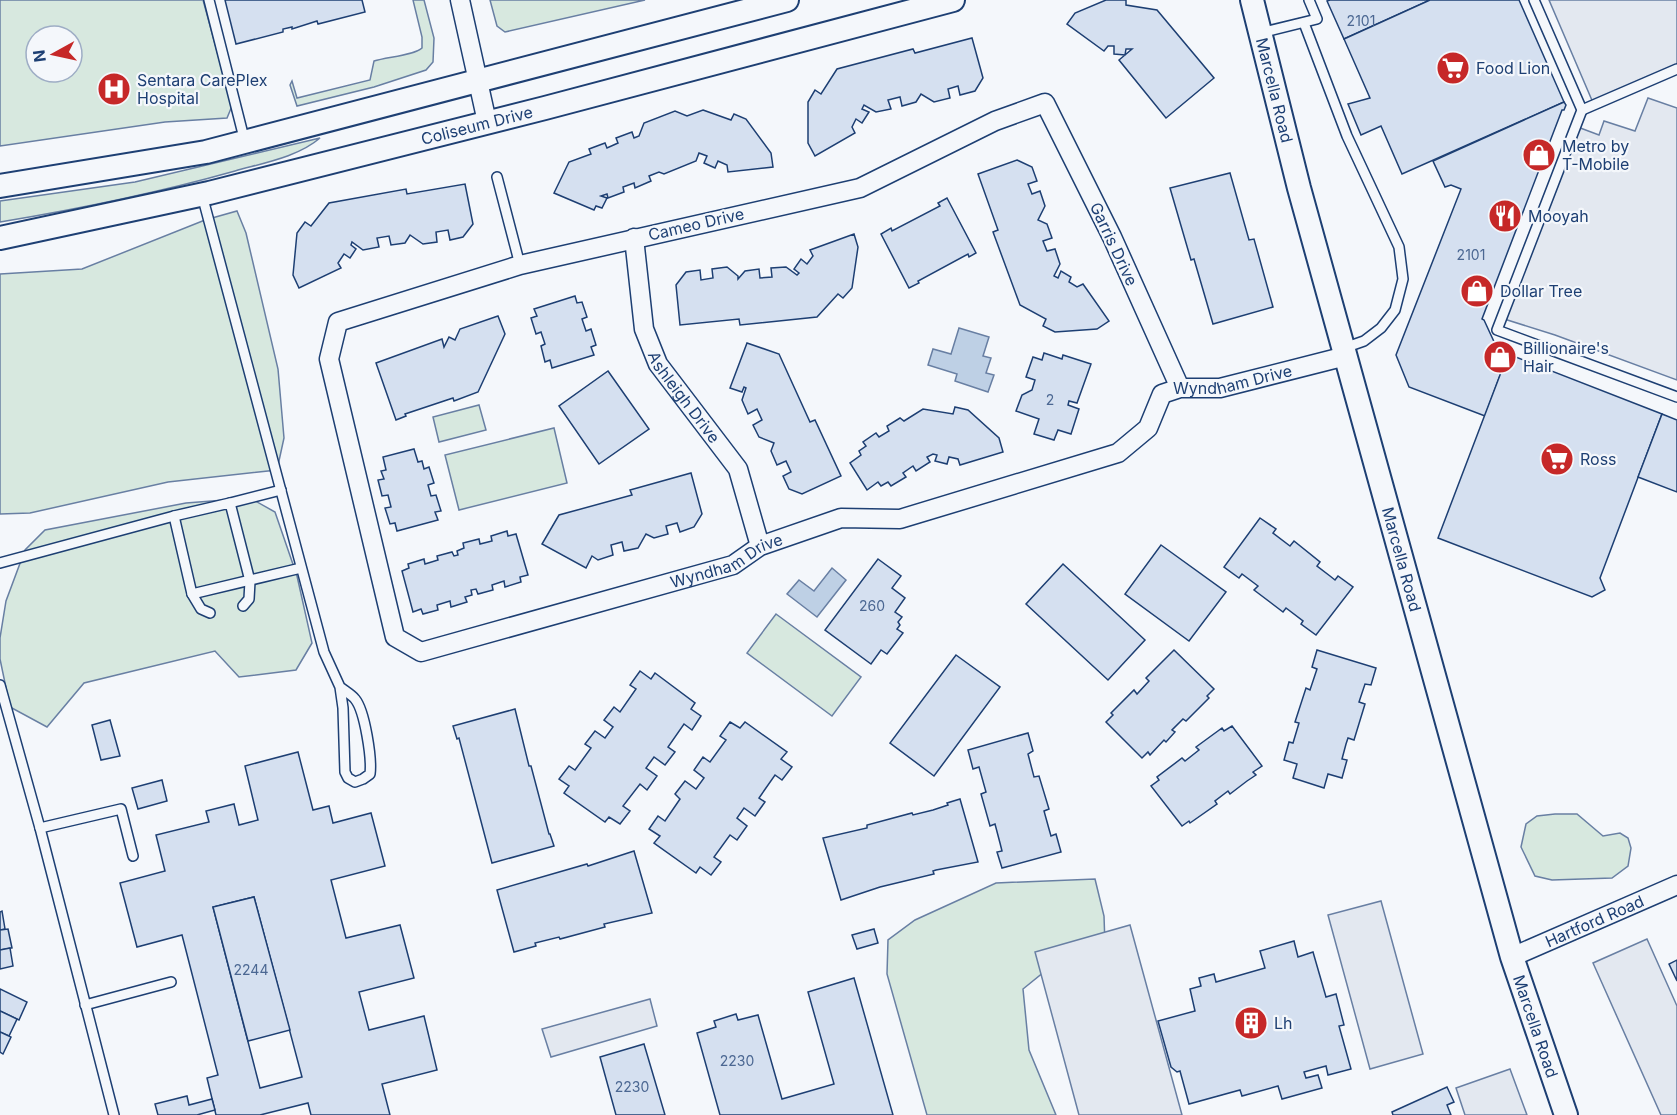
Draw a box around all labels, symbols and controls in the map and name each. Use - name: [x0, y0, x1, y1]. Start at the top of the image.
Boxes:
- house number: 2101: [1347, 12, 1375, 29]
- north arrow: [24, 24, 84, 84]
- street label: Marcella Road: [1252, 36, 1297, 145]
- text: N: [28, 49, 50, 64]
- supermarket icon: Food Lion: [1435, 50, 1471, 86]
- place label: Food Lion: [1476, 58, 1550, 78]
- place label: Sentara CarePlex Hospital: [137, 70, 268, 108]
- hospital icon: Sentara CarePlex Hospital: [96, 71, 132, 107]
- street label: Coliseum Drive: [419, 102, 535, 149]
- place label: Metro by T-Mobile: [1562, 136, 1629, 174]
- shop icon: Metro by T-Mobile: [1521, 137, 1557, 173]
- restaurant icon: Mooyah: [1487, 198, 1523, 234]
- street label: Garris Drive: [1086, 199, 1142, 289]
- street label: Cameo Drive: [646, 203, 746, 245]
- place label: Mooyah: [1528, 206, 1589, 226]
- house number: 2101: [1457, 246, 1485, 263]
- shop icon: Dollar Tree: [1459, 273, 1495, 309]
- place label: Dollar Tree: [1500, 281, 1582, 301]
- place label: Billionaire's Hair: [1523, 338, 1609, 376]
- shop icon: Billionaire's Hair: [1482, 339, 1518, 375]
- street label: Ashleigh Drive: [644, 348, 724, 447]
- street label: Wyndham Drive: [1173, 360, 1294, 398]
- house number: 2: [1046, 391, 1054, 408]
- supermarket icon: Ross: [1539, 441, 1575, 477]
- place label: Ross: [1580, 449, 1617, 469]
- street label: Marcella Road: [1378, 505, 1426, 614]
- street label: Wyndham Drive: [668, 529, 785, 592]
- house number: 260: [859, 597, 885, 614]
- street label: Hartford Road: [1542, 891, 1647, 951]
- house number: 2244: [234, 961, 268, 978]
- street label: Marcella Road: [1509, 972, 1563, 1080]
- building icon: Lh: [1233, 1005, 1269, 1041]
- place label: Lh: [1274, 1013, 1293, 1033]
- house number: 2230: [720, 1052, 754, 1069]
- house number: 2230: [615, 1078, 649, 1095]

